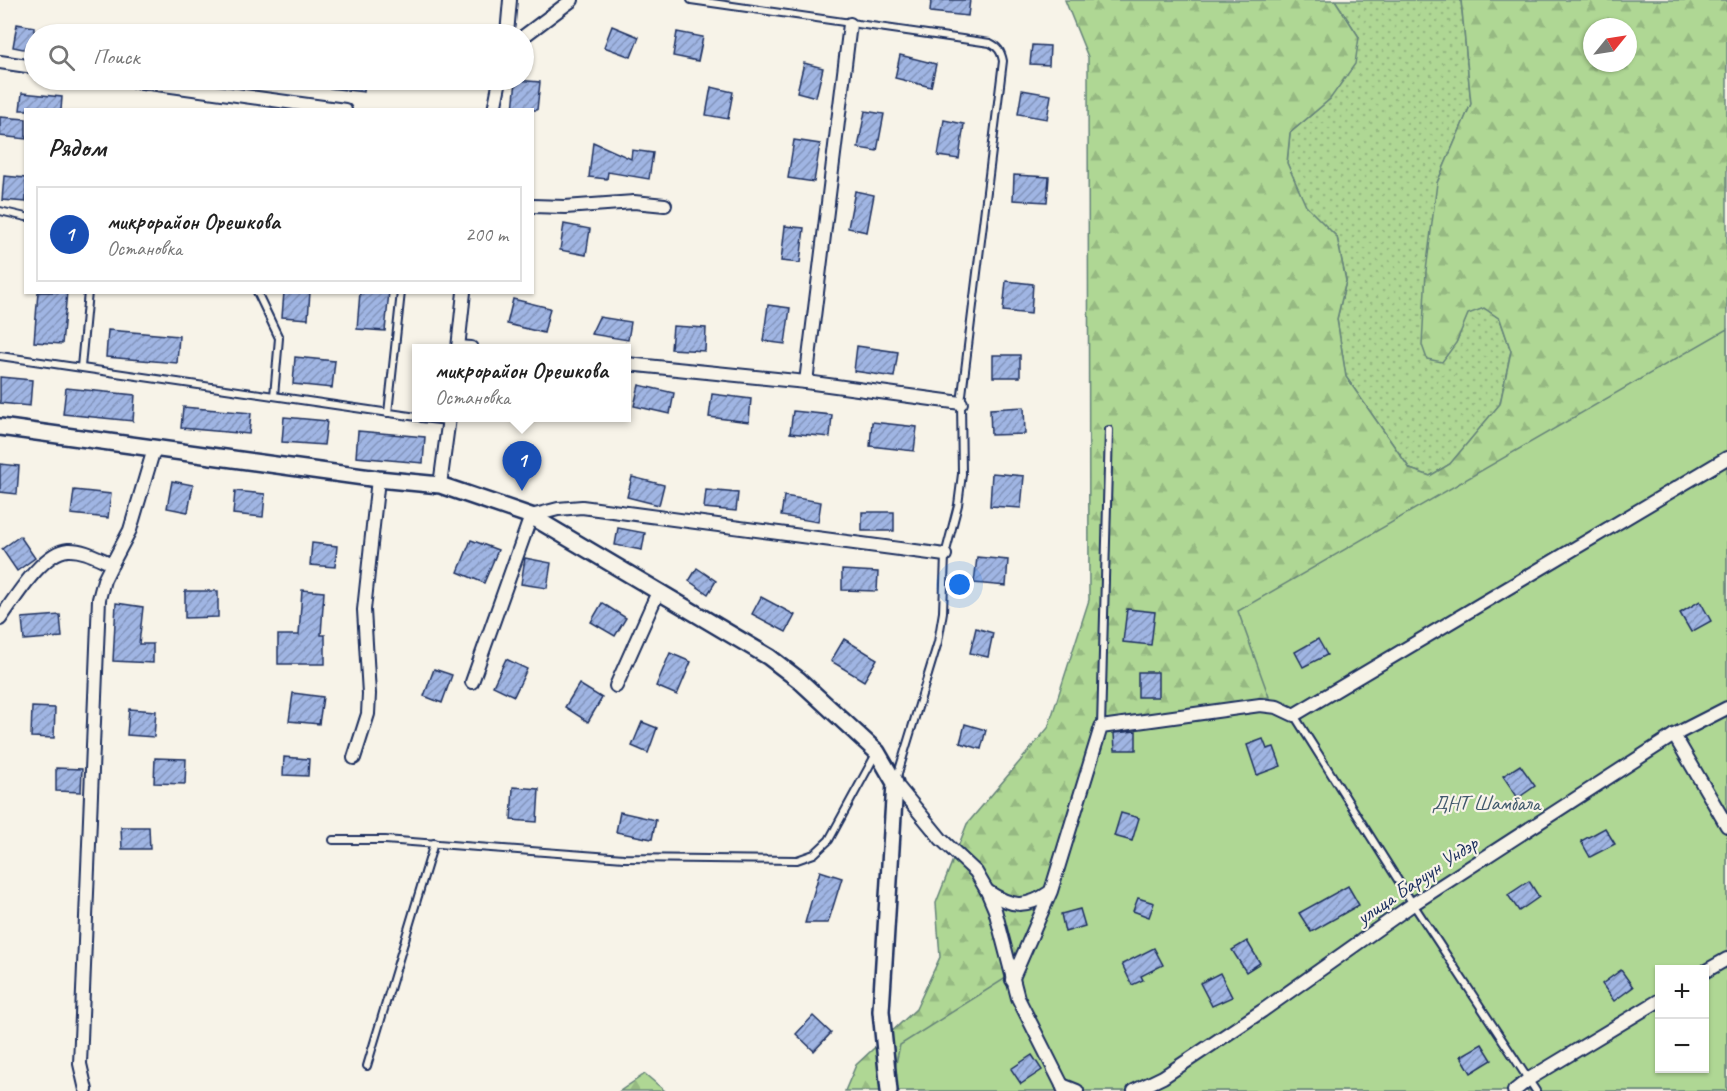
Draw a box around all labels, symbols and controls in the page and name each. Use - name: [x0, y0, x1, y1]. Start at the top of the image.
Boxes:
- north arrow: [1583, 18, 1637, 72]
- search box: [24, 24, 534, 90]
- icon: search: [45, 41, 78, 74]
- text: Поиск: [93, 43, 139, 71]
- text: Рядом: [48, 131, 106, 164]
- text: микрорайон Орешкова: [107, 208, 280, 236]
- text: 1: [65, 222, 74, 247]
- text: 200 m: [465, 222, 508, 247]
- text: Остановка: [107, 236, 182, 261]
- popup: [412, 344, 631, 422]
- text: микрорайон Орешкова: [435, 357, 608, 385]
- text: Остановка: [435, 385, 510, 410]
- pin: 1: [502, 442, 542, 491]
- your location: [945, 570, 974, 599]
- park label: ДНТ Шамбала: [1432, 790, 1543, 816]
- street label: улица Баруун Ундэр: [1350, 829, 1483, 931]
- map controls: [1655, 965, 1709, 1073]
- button: +: [1655, 965, 1709, 1019]
- button: −: [1655, 1019, 1709, 1073]

